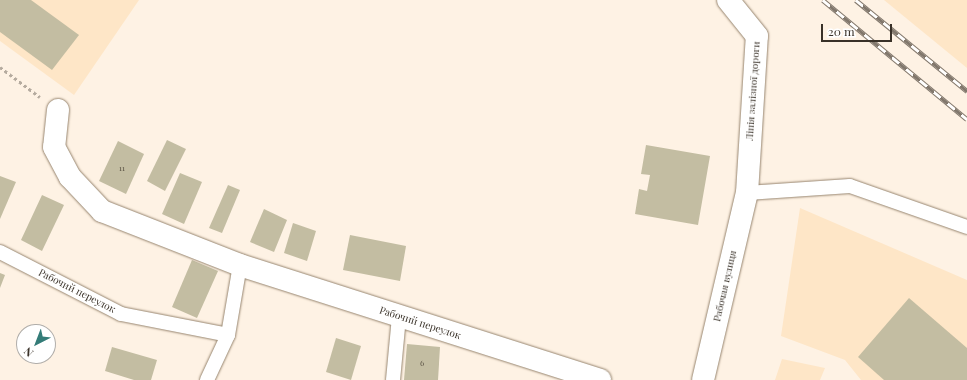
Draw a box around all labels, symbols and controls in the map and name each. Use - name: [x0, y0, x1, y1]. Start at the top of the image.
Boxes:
- scale bar: [823, 16, 894, 42]
- text: 20 m: [828, 23, 855, 39]
- street label: Лінія залізної дороги: [744, 41, 762, 141]
- house number: 11: [119, 163, 125, 173]
- street label: Рабочая вулиця: [711, 249, 739, 323]
- street label: Рабочий переулок: [36, 266, 118, 316]
- street label: Рабочий переулок: [378, 304, 462, 342]
- north arrow: [16, 324, 56, 364]
- text: N: [20, 344, 36, 361]
- house number: 6: [420, 358, 424, 368]

